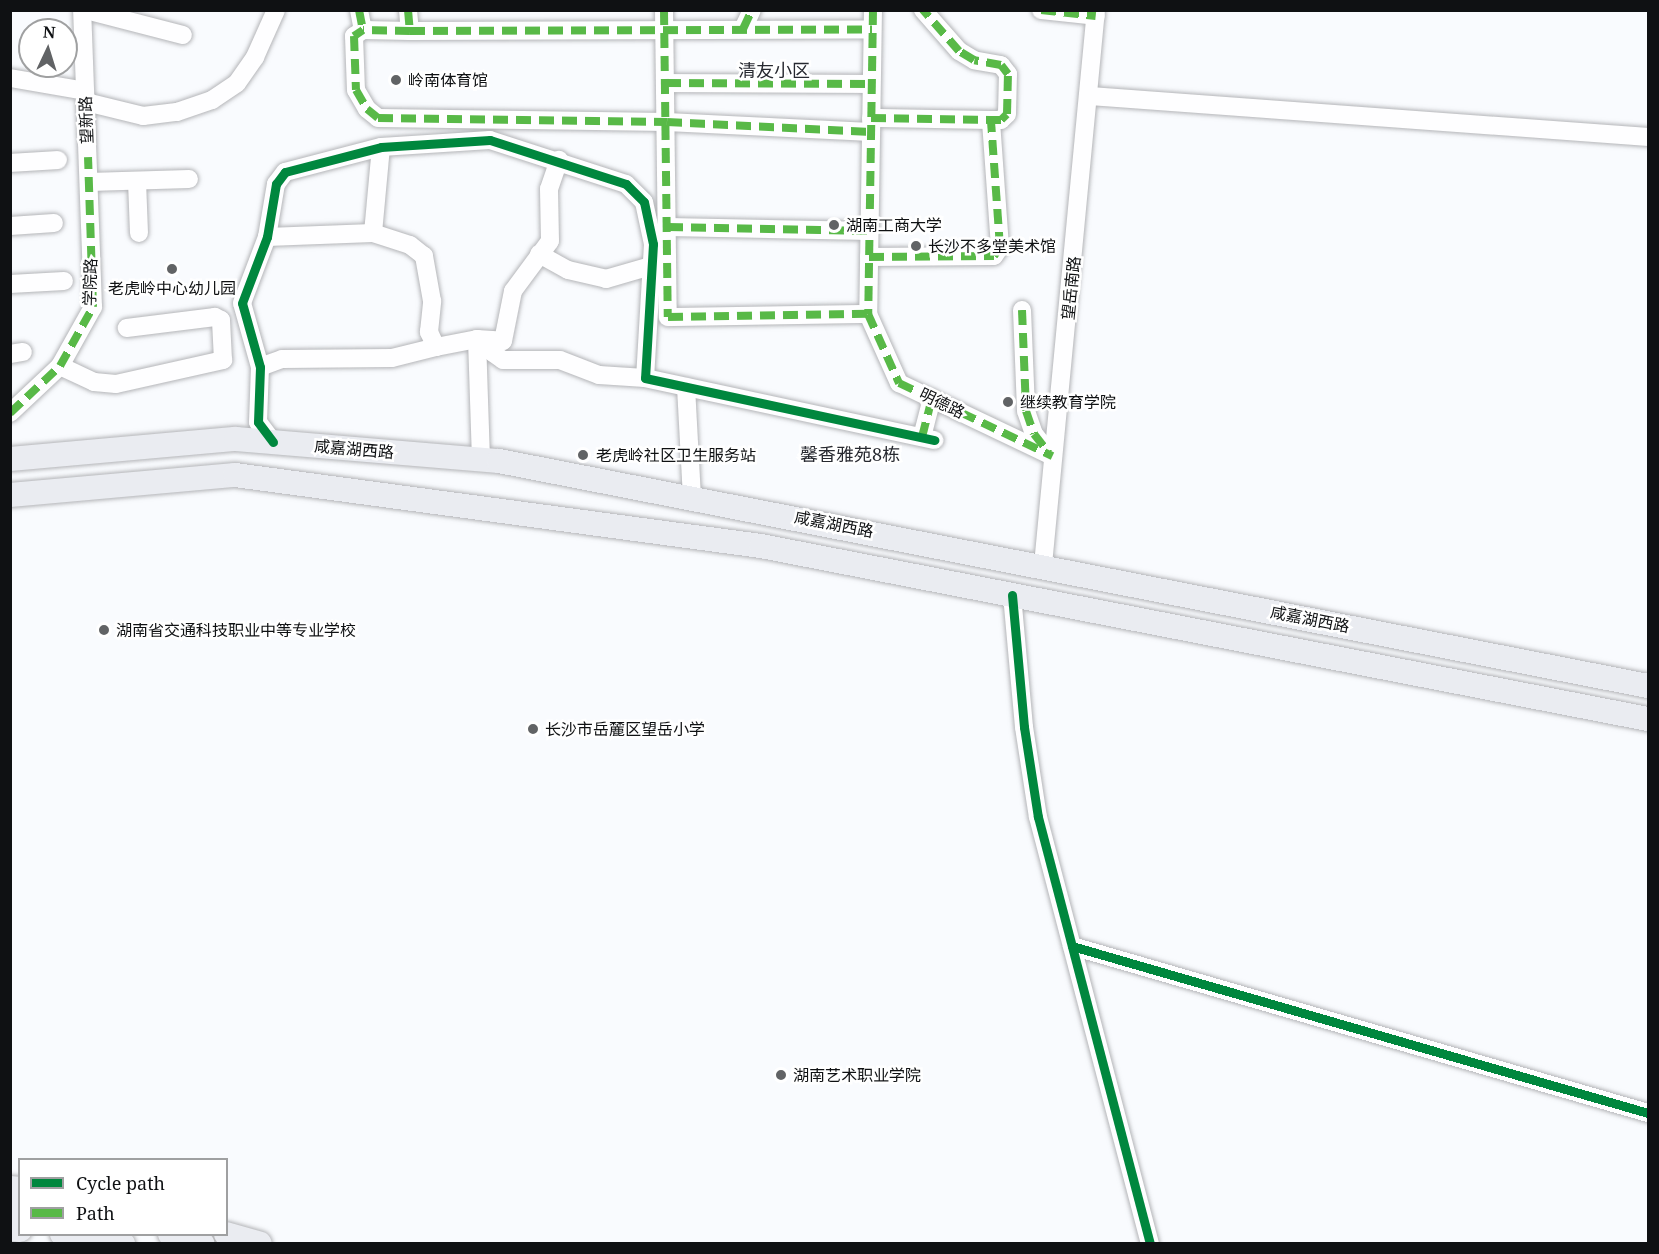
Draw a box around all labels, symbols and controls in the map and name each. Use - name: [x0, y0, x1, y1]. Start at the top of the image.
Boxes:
- north arrow: [18, 18, 78, 78]
- text: N: [42, 21, 56, 43]
- district label: 清友小区: [738, 59, 810, 81]
- place label: 岭南体育馆: [408, 70, 488, 90]
- marker: 岭南体育馆: [389, 73, 403, 87]
- street label: 望新路: [76, 96, 96, 144]
- place label: 湖南工商大学: [846, 215, 942, 235]
- marker: 湖南工商大学: [827, 218, 841, 232]
- place label: 长沙不多堂美术馆: [928, 236, 1056, 256]
- marker: 长沙不多堂美术馆: [909, 239, 923, 253]
- street label: 望岳南路: [1058, 255, 1084, 321]
- street label: 学院路: [80, 258, 100, 306]
- marker: 老虎岭中心幼儿园: [165, 262, 179, 276]
- place label: 老虎岭中心幼儿园: [108, 278, 236, 298]
- street label: 明德路: [916, 384, 968, 422]
- place label: 继续教育学院: [1020, 392, 1116, 412]
- marker: 继续教育学院: [1001, 395, 1015, 409]
- street label: 咸嘉湖西路: [313, 436, 395, 462]
- district label: 馨香雅苑8栋: [800, 443, 900, 465]
- place label: 老虎岭社区卫生服务站: [596, 445, 756, 465]
- marker: 老虎岭社区卫生服务站: [574, 446, 592, 464]
- street label: 咸嘉湖西路: [793, 507, 875, 541]
- street label: 咸嘉湖西路: [1269, 602, 1351, 636]
- place label: 湖南省交通科技职业中等专业学校: [116, 620, 356, 640]
- marker: 湖南省交通科技职业中等专业学校: [97, 623, 111, 637]
- place label: 长沙市岳麓区望岳小学: [545, 719, 705, 739]
- marker: 长沙市岳麓区望岳小学: [526, 722, 540, 736]
- place label: 湖南艺术职业学院: [793, 1065, 921, 1085]
- marker: 湖南艺术职业学院: [774, 1068, 788, 1082]
- legend: [18, 1158, 228, 1236]
- text: Cycle path: [76, 1171, 165, 1195]
- text: Path: [76, 1201, 115, 1225]

